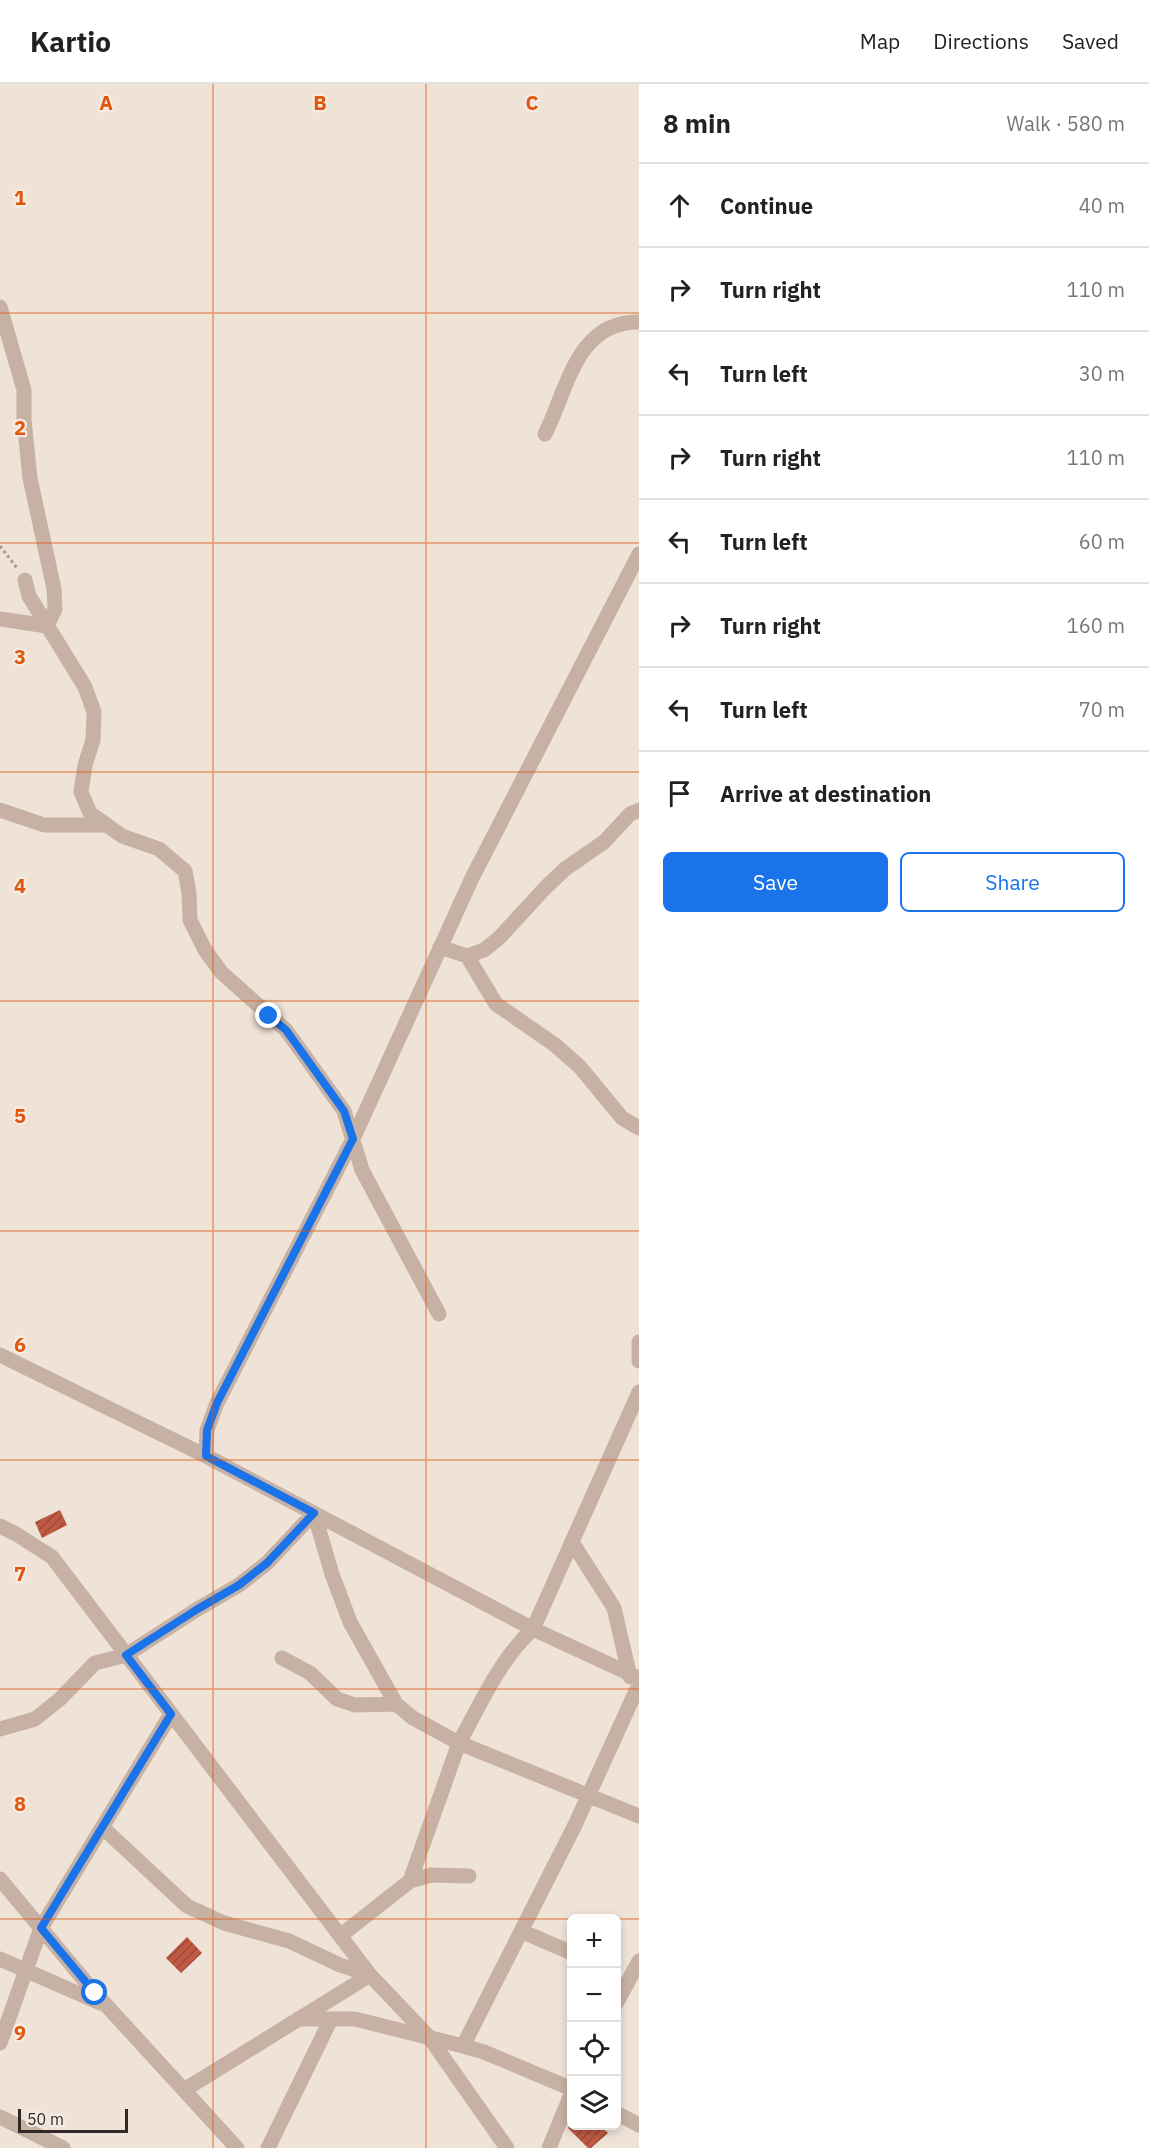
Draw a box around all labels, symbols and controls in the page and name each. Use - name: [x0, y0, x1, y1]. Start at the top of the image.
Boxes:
- text: Kartio: [30, 23, 111, 60]
- text: Map: [860, 27, 900, 55]
- text: Directions: [933, 27, 1029, 55]
- text: Saved: [1062, 27, 1119, 55]
- text: A: [99, 89, 113, 116]
- text: B: [313, 89, 327, 116]
- text: C: [525, 89, 539, 116]
- text: 8 min: [663, 106, 731, 140]
- text: Walk · 580 m: [1007, 110, 1125, 137]
- text: 1: [14, 184, 26, 211]
- icon: ahead: [663, 189, 696, 222]
- text: Continue: [720, 191, 813, 220]
- text: 40 m: [1079, 192, 1125, 219]
- icon: right: [663, 273, 696, 306]
- text: Turn right: [720, 275, 821, 304]
- text: 110 m: [1067, 276, 1125, 303]
- icon: left: [663, 357, 696, 390]
- text: Turn left: [720, 359, 808, 388]
- text: 30 m: [1079, 360, 1125, 387]
- text: 2: [14, 414, 26, 441]
- icon: right: [663, 441, 696, 474]
- text: Turn right: [720, 443, 821, 472]
- text: 110 m: [1067, 444, 1125, 471]
- icon: left: [663, 525, 696, 558]
- text: Turn left: [720, 527, 808, 556]
- text: 60 m: [1079, 528, 1125, 555]
- icon: right: [663, 609, 696, 642]
- text: Turn right: [720, 611, 821, 640]
- text: 160 m: [1067, 612, 1125, 639]
- text: 3: [14, 643, 26, 670]
- icon: left: [663, 693, 696, 726]
- text: Turn left: [720, 695, 808, 724]
- text: 70 m: [1079, 696, 1125, 723]
- icon: arrive: [663, 777, 696, 810]
- text: Arrive at destination: [720, 779, 931, 808]
- button: Save: [663, 852, 888, 912]
- button: Share: [900, 852, 1125, 912]
- text: 4: [14, 872, 26, 899]
- route end: [255, 1002, 281, 1028]
- text: 5: [14, 1102, 26, 1129]
- text: 6: [14, 1331, 26, 1358]
- text: 7: [14, 1560, 26, 1587]
- text: 8: [14, 1790, 26, 1817]
- map controls: [567, 1914, 621, 2130]
- button: +: [567, 1914, 621, 1968]
- button: −: [567, 1968, 621, 2022]
- route start: [81, 1979, 107, 2005]
- text: 9: [14, 2019, 26, 2046]
- button: locate: [567, 2022, 621, 2076]
- button: layers: [567, 2076, 621, 2130]
- scale bar: [18, 2106, 128, 2134]
- text: 50 m: [27, 2109, 64, 2129]

